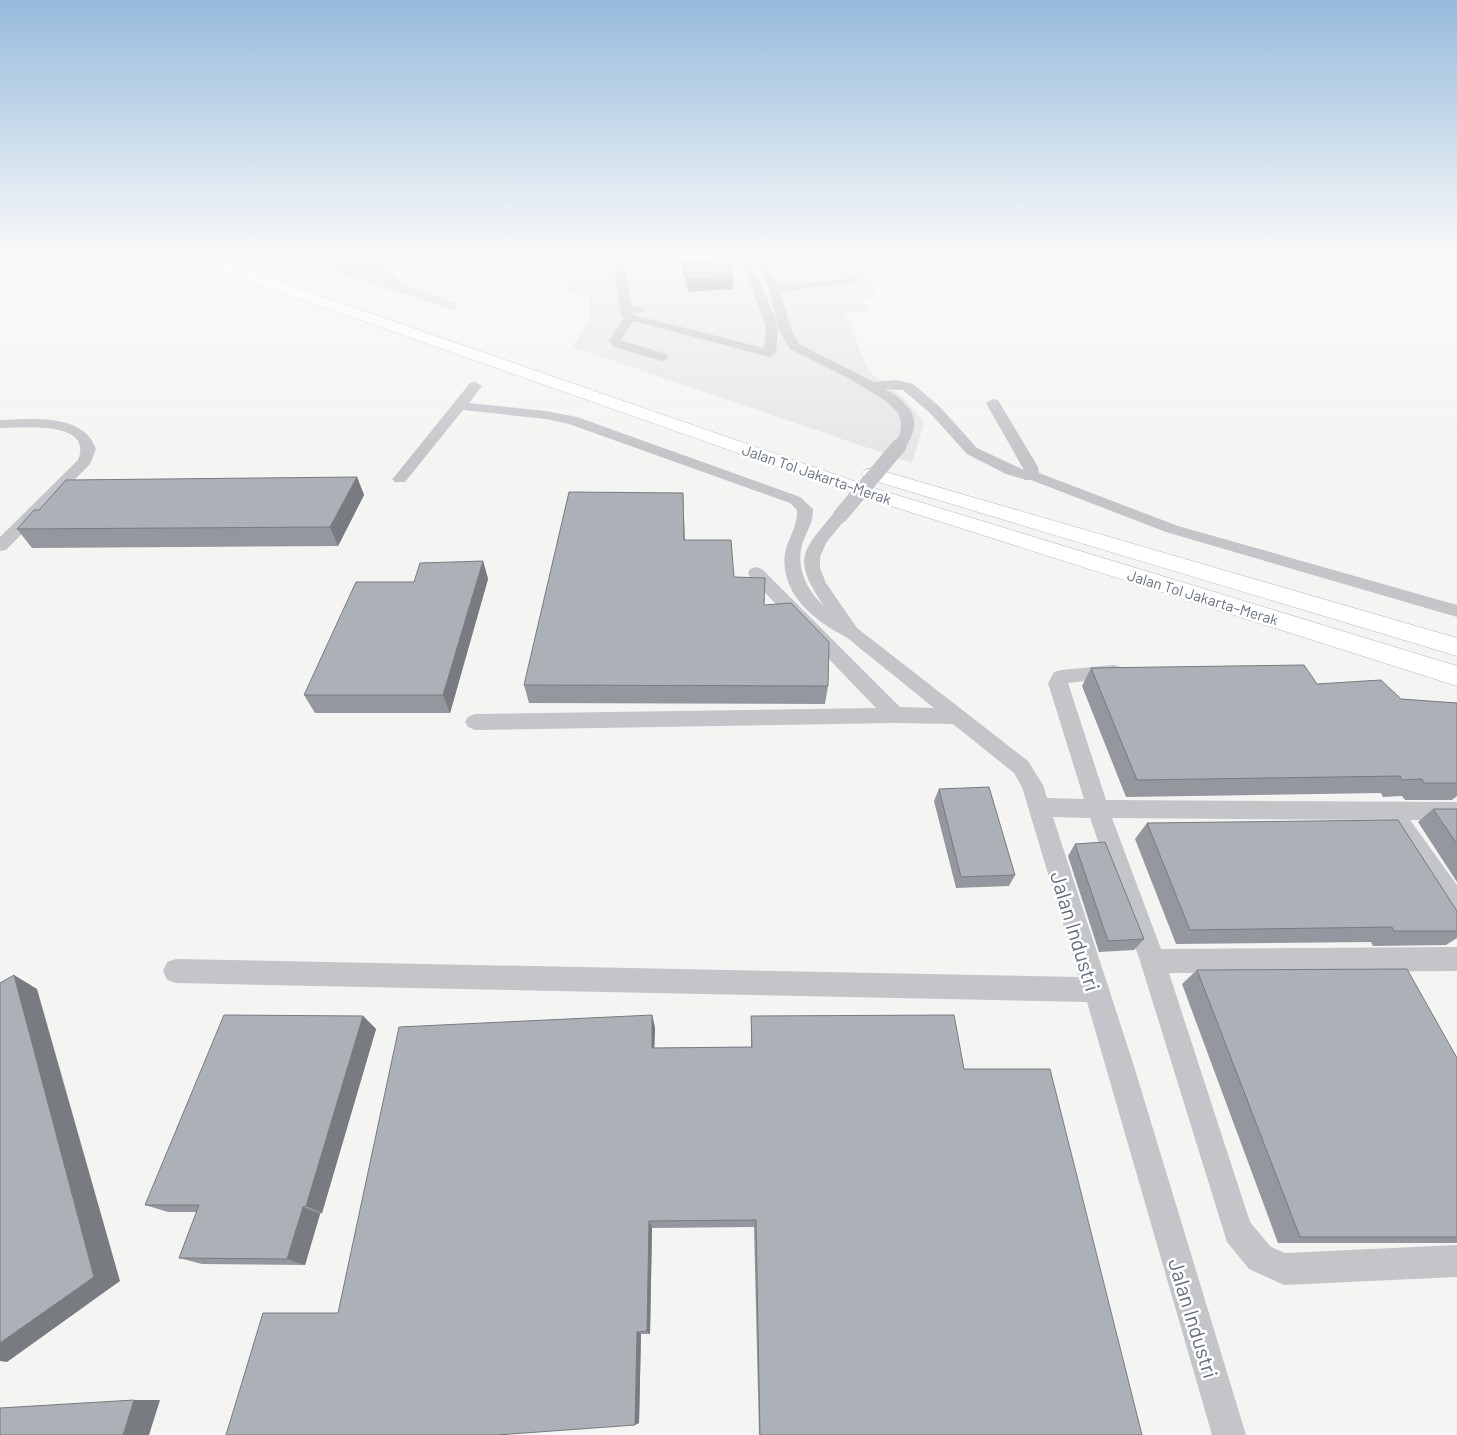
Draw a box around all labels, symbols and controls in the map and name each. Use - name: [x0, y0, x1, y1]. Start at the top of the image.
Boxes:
- street label: Jalan Tol Jakarta–Merak: [740, 440, 895, 508]
- street label: Jalan Tol Jakarta–Merak: [1125, 565, 1281, 629]
- street label: Jalan Industri: [1046, 868, 1106, 994]
- street label: Jalan Industri: [1164, 1255, 1224, 1381]

